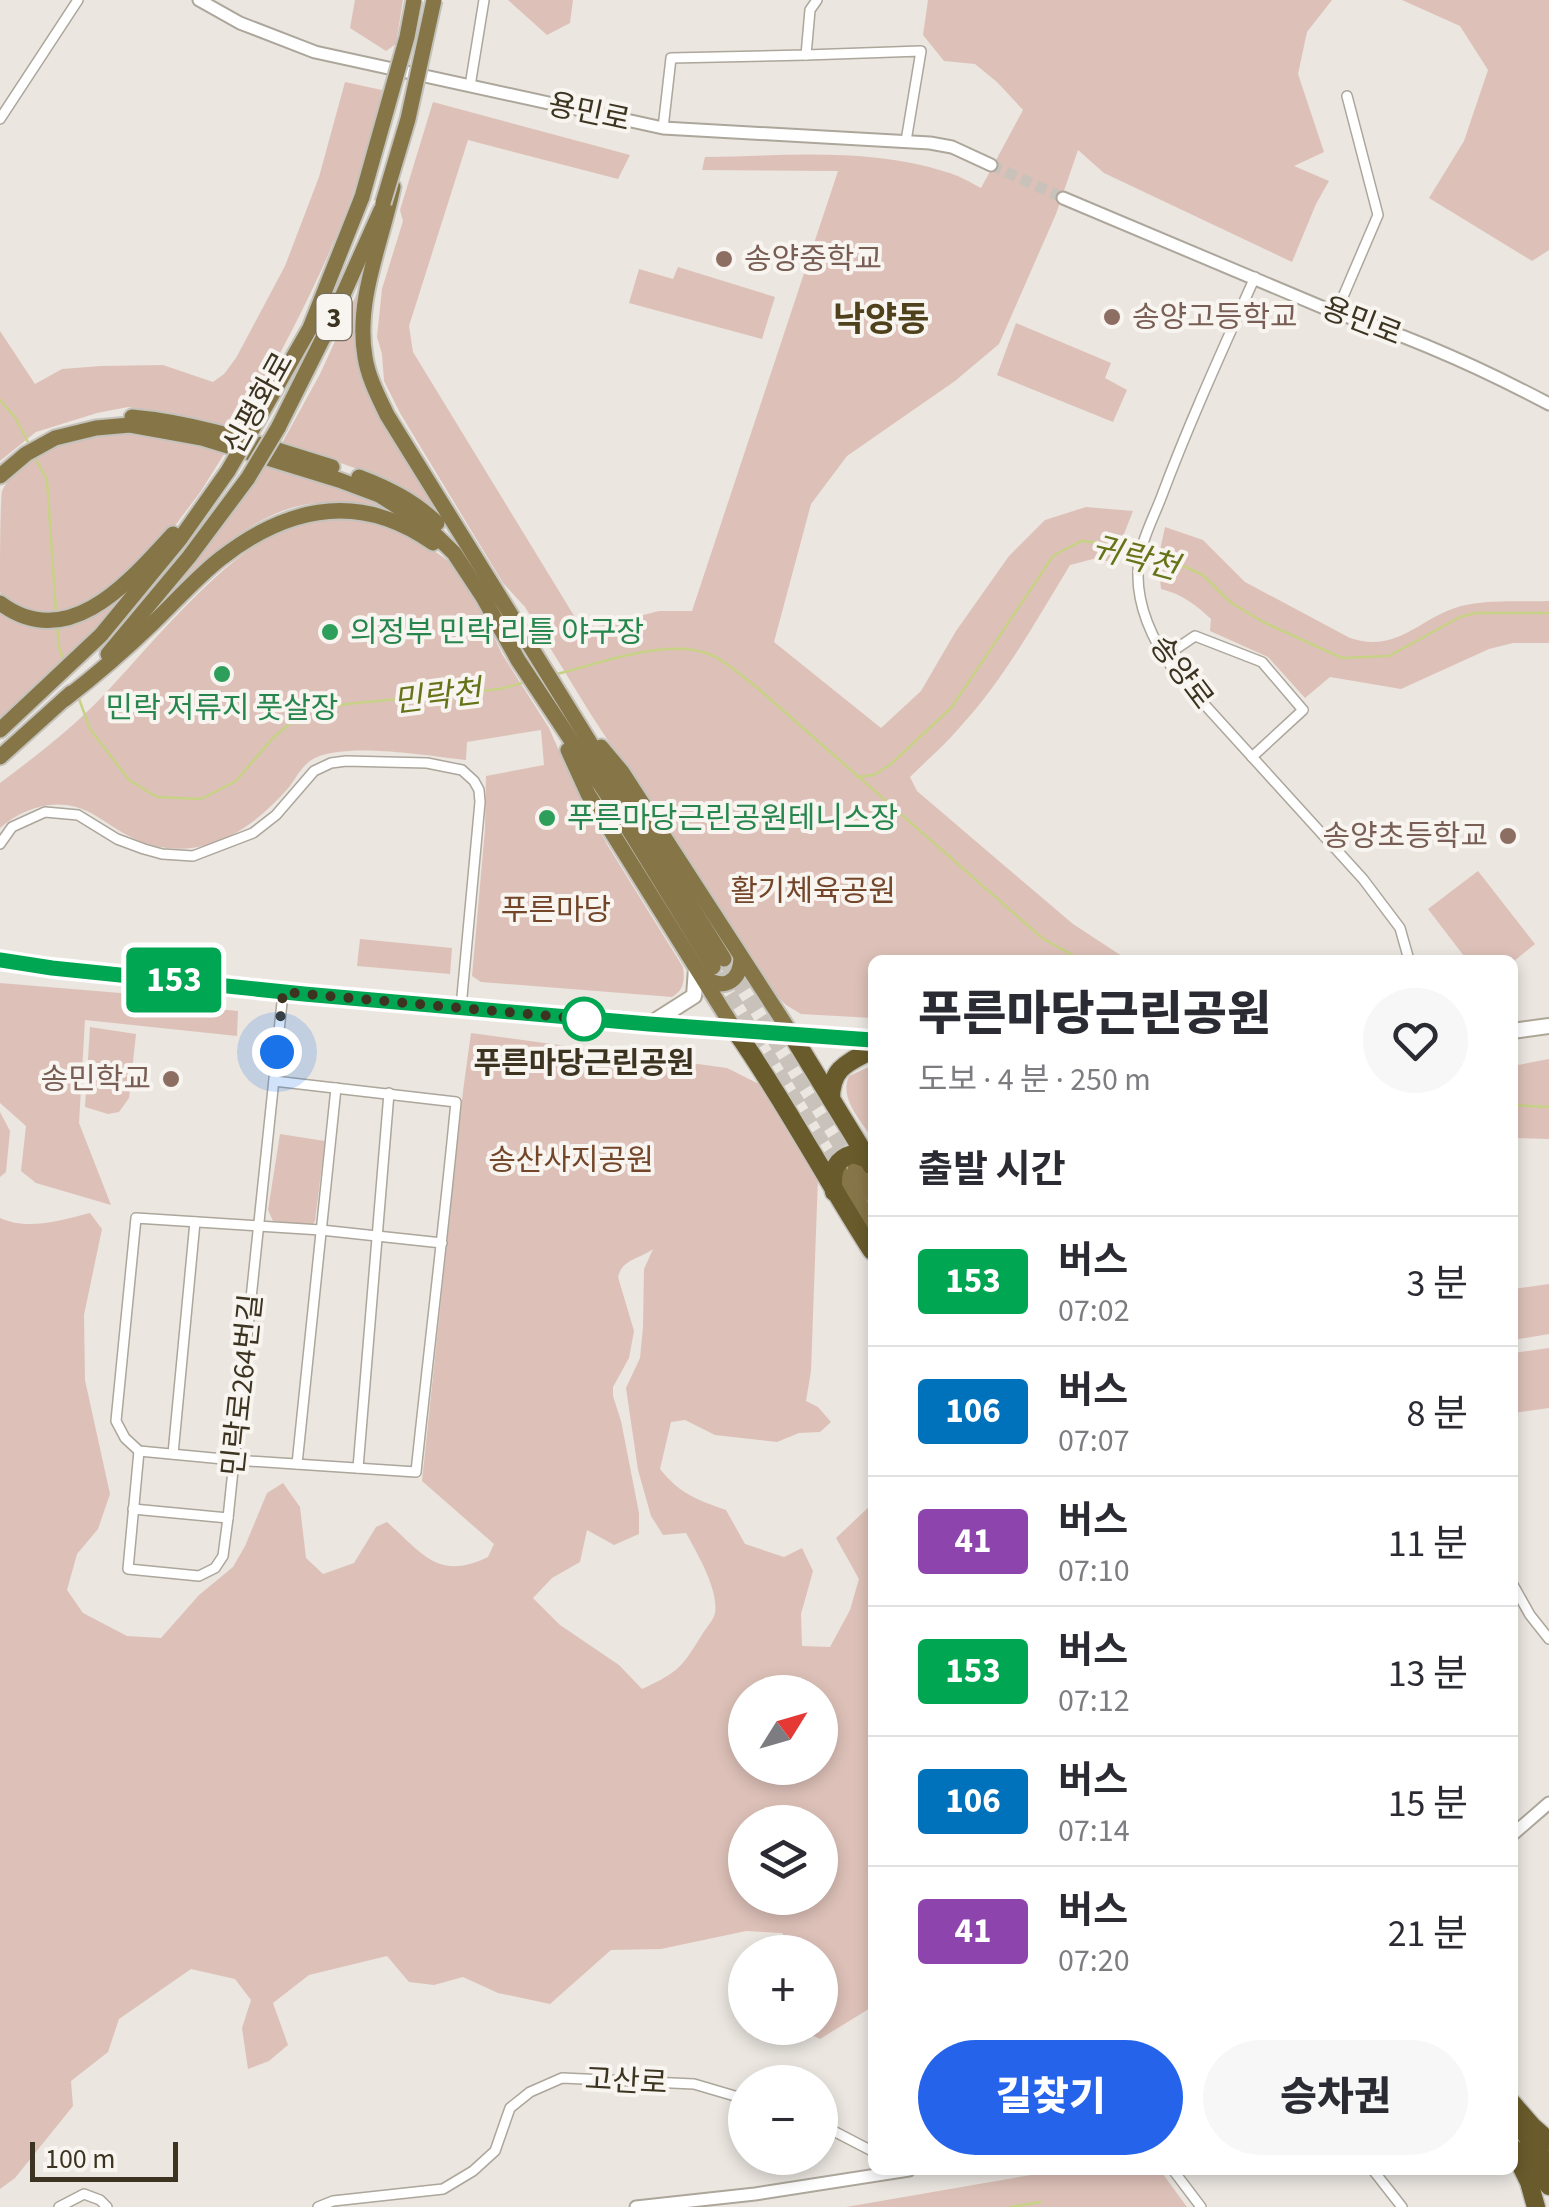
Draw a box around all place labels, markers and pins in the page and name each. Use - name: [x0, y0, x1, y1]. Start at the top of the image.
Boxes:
- place label: 송양중학교: [744, 238, 882, 281]
- marker: 송양중학교: [713, 248, 735, 270]
- place label: 송양고등학교: [1132, 296, 1298, 339]
- marker: 송양고등학교: [1101, 306, 1123, 328]
- place label: 의정부 민락 리틀 야구장: [350, 611, 644, 654]
- marker: 의정부 민락 리틀 야구장: [319, 621, 341, 643]
- marker: 민락 저류지 풋살장: [211, 663, 233, 685]
- place label: 민락 저류지 풋살장: [106, 687, 338, 730]
- place label: 푸른마당근린공원테니스장: [567, 797, 898, 840]
- marker: 푸른마당근린공원테니스장: [536, 807, 558, 829]
- place label: 송양초등학교: [1322, 815, 1488, 858]
- marker: 송양초등학교: [1497, 825, 1519, 847]
- marker: 푸른마당근린공원: [563, 998, 605, 1040]
- place label: 푸른마당근린공원: [474, 1042, 694, 1085]
- place label: 송민학교: [41, 1058, 151, 1101]
- marker: 송민학교: [160, 1068, 182, 1090]

